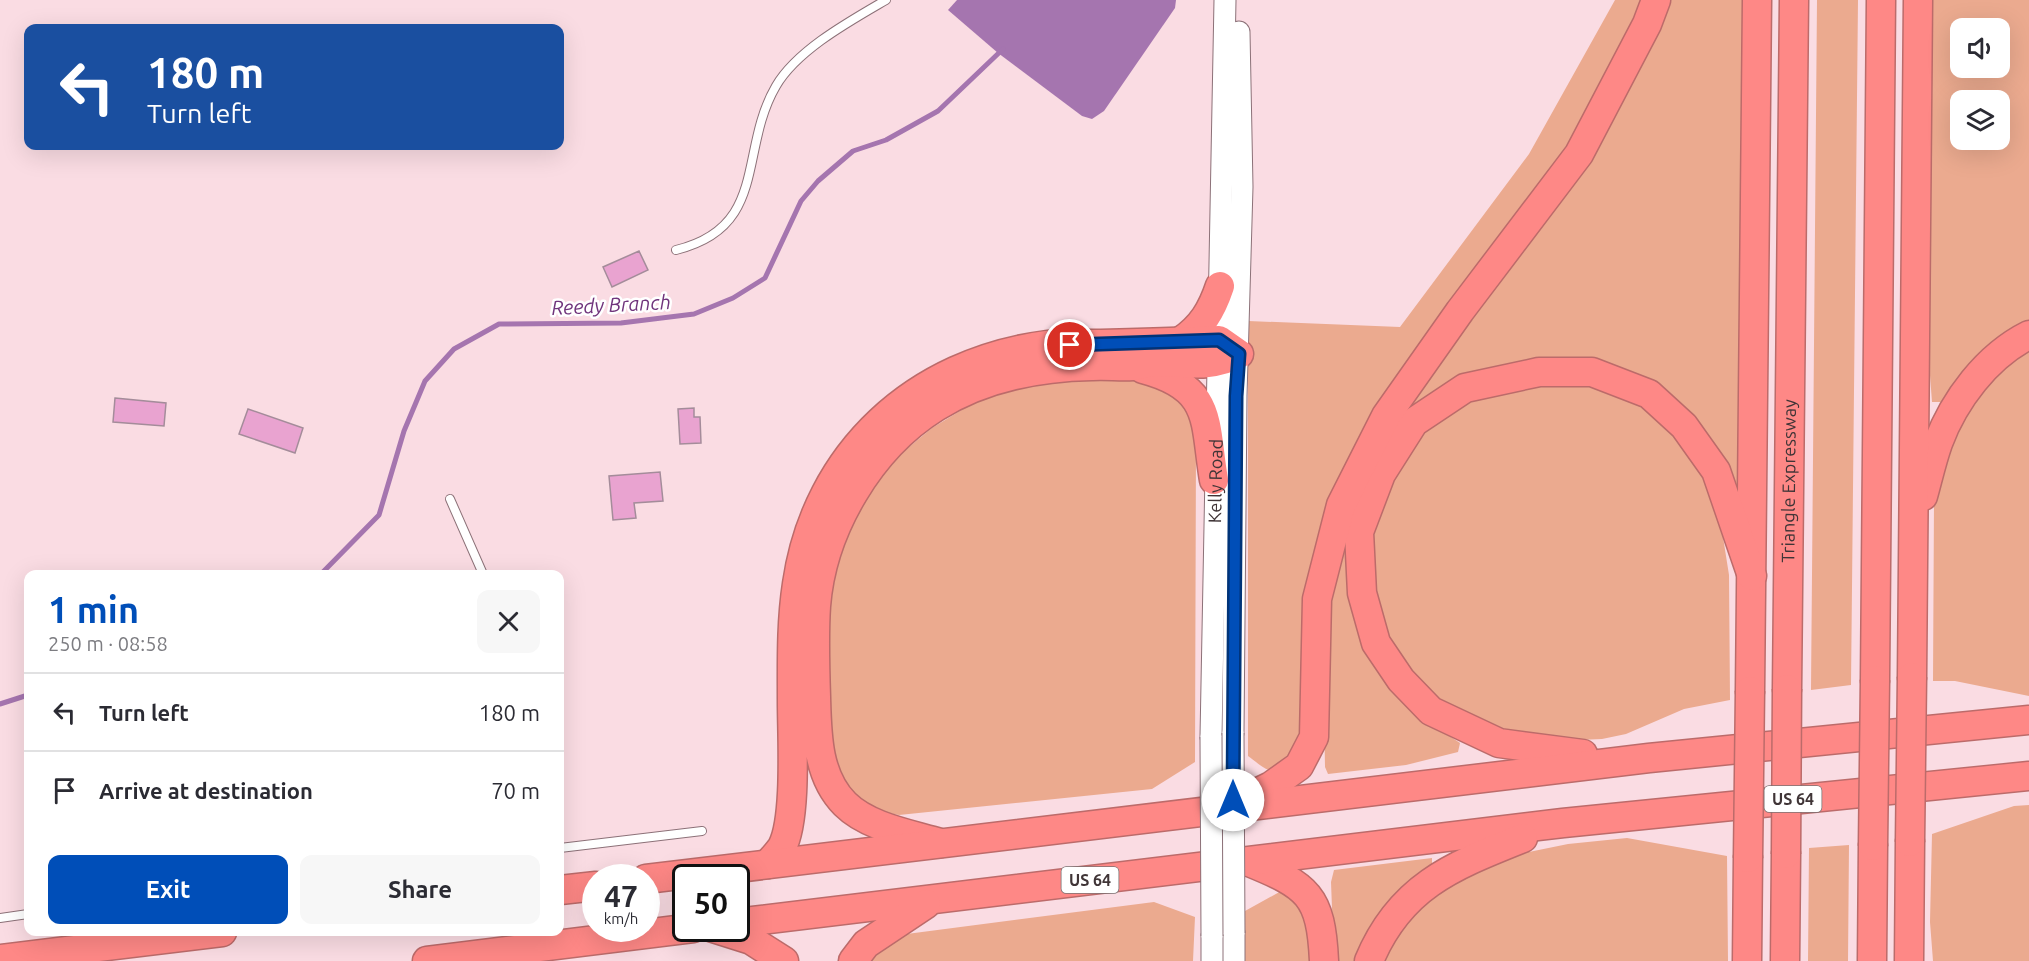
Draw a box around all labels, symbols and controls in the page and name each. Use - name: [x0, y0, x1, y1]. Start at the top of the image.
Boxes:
- map controls: [1950, 18, 2010, 150]
- button: sound: [1950, 18, 2010, 78]
- icon: left: [48, 48, 126, 126]
- text: 180 m: [147, 49, 264, 96]
- button: layers: [1950, 90, 2010, 150]
- text: Turn left: [147, 98, 251, 128]
- water label: Reedy Branch: [551, 290, 671, 319]
- pin: [1044, 319, 1095, 370]
- icon: arrive: [1053, 328, 1086, 361]
- street label: Triangle Expressway: [1777, 399, 1799, 563]
- street label: Kelly Road: [1204, 439, 1226, 523]
- text: 1 min: [48, 589, 139, 630]
- button: close: [477, 590, 540, 653]
- text: 250 m · 08:58: [48, 632, 168, 655]
- icon: left: [48, 696, 81, 729]
- text: Turn left: [99, 700, 189, 725]
- text: 180 m: [479, 700, 540, 725]
- position arrow: [1201, 768, 1265, 832]
- icon: arrive: [48, 774, 81, 807]
- text: Arrive at destination: [99, 778, 313, 803]
- text: 70 m: [491, 778, 540, 803]
- road number: US 64: [1764, 786, 1822, 812]
- button: Exit: [48, 855, 288, 924]
- button: Share: [300, 855, 540, 924]
- speed limit sign: 50: [672, 864, 750, 942]
- road number: US 64: [1062, 867, 1118, 893]
- text: 47: [604, 879, 638, 913]
- text: km/h: [604, 910, 638, 927]

